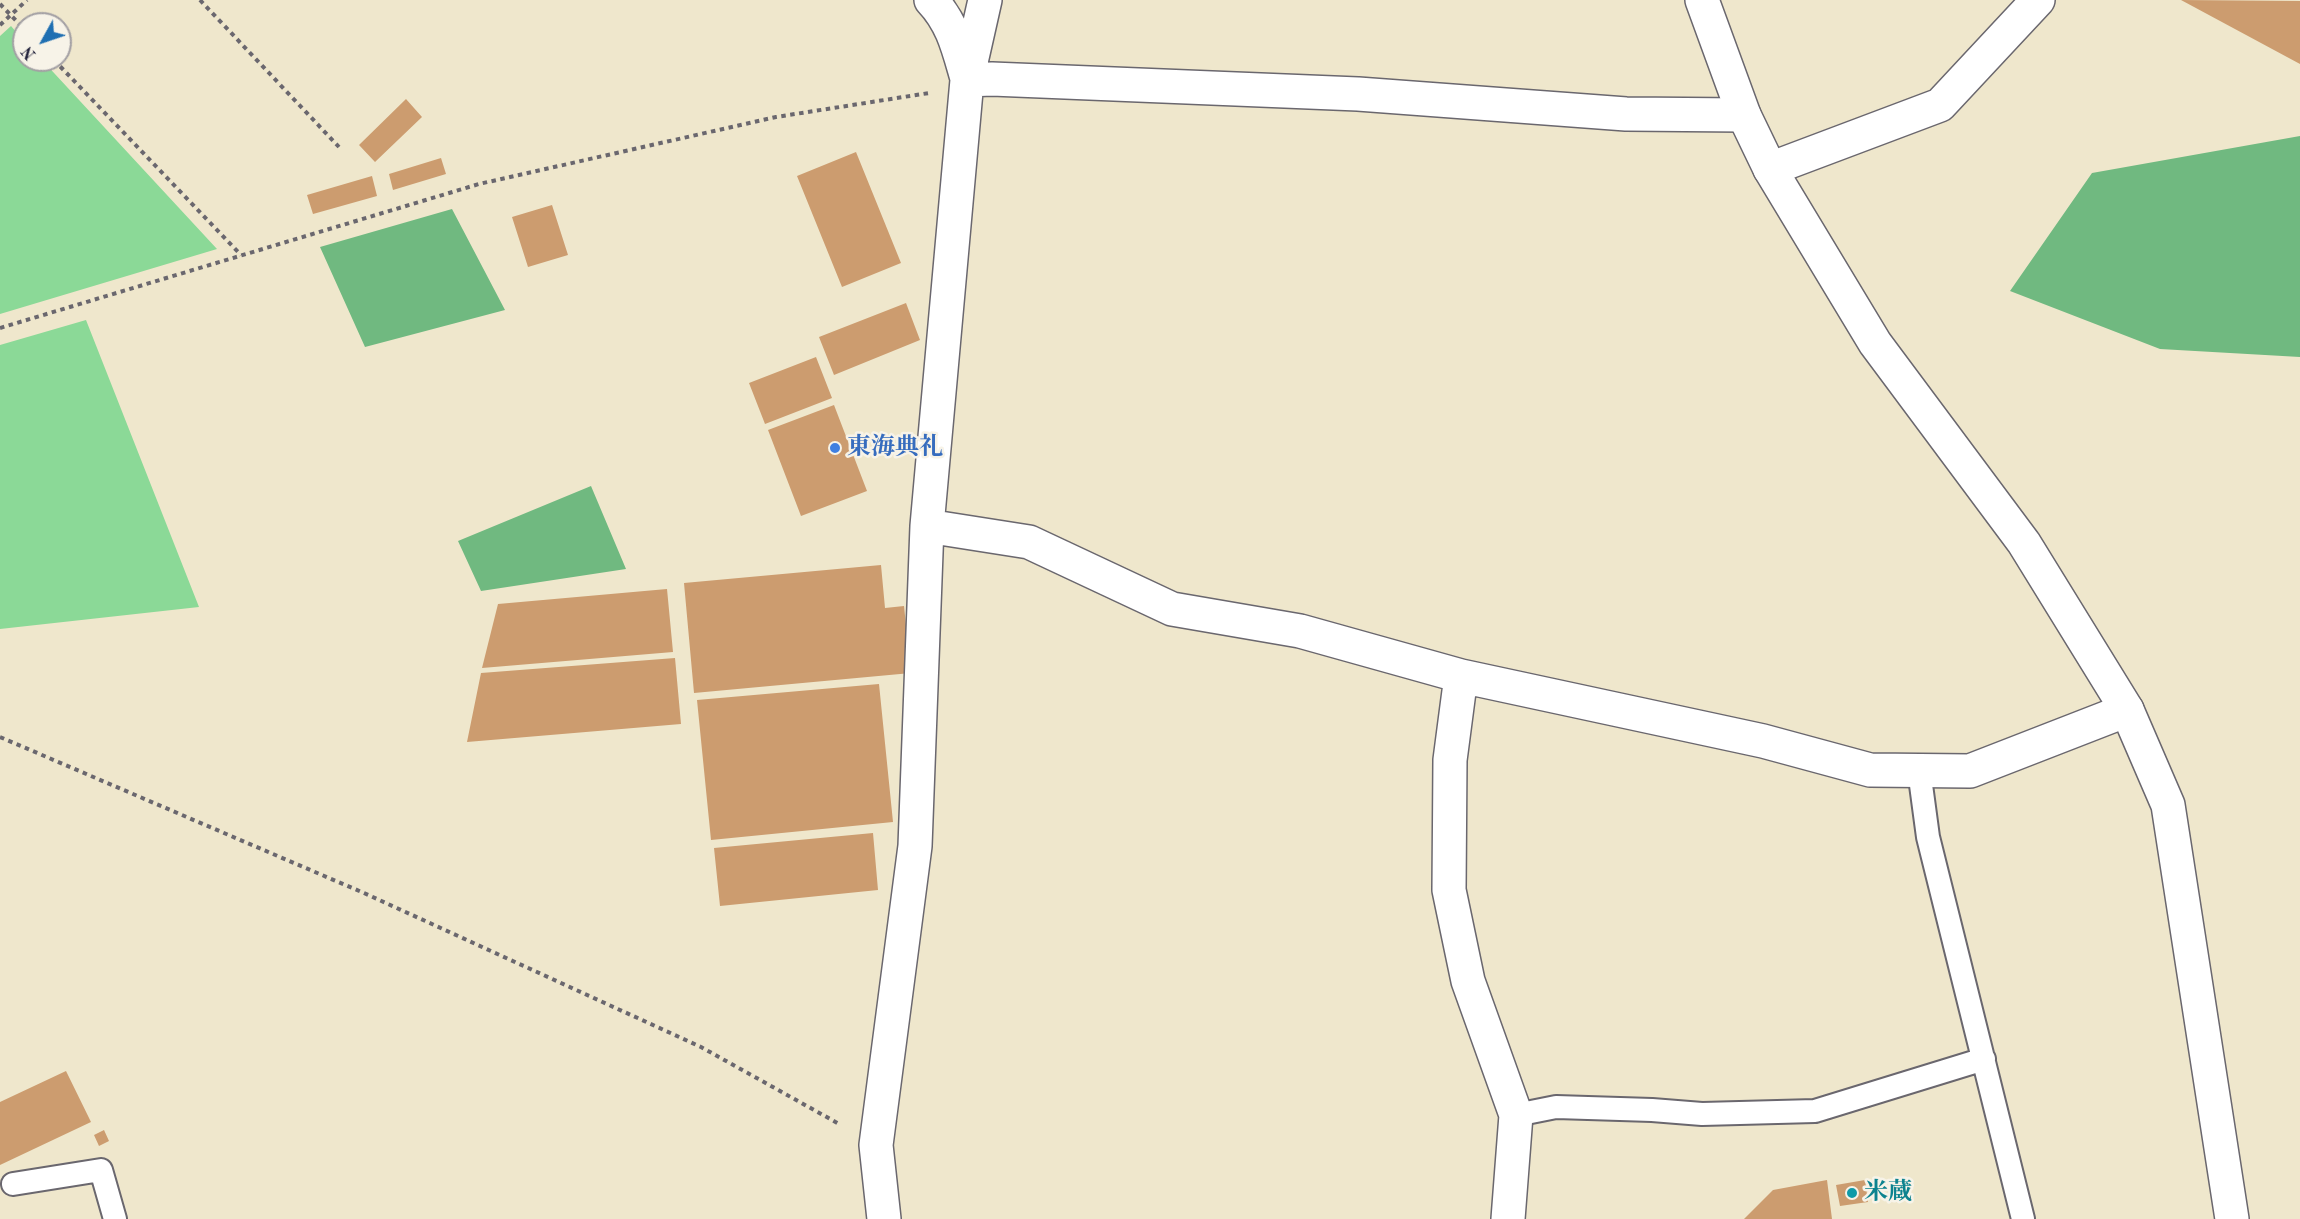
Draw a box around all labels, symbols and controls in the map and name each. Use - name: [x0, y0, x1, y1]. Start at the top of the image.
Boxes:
- north arrow: [12, 12, 72, 72]
- text: N: [20, 42, 40, 62]
- place label: 東海典礼: [847, 434, 943, 462]
- marker: 東海典礼: [828, 441, 842, 455]
- place label: 米蔵: [1864, 1179, 1912, 1207]
- marker: 米蔵: [1845, 1186, 1859, 1200]

